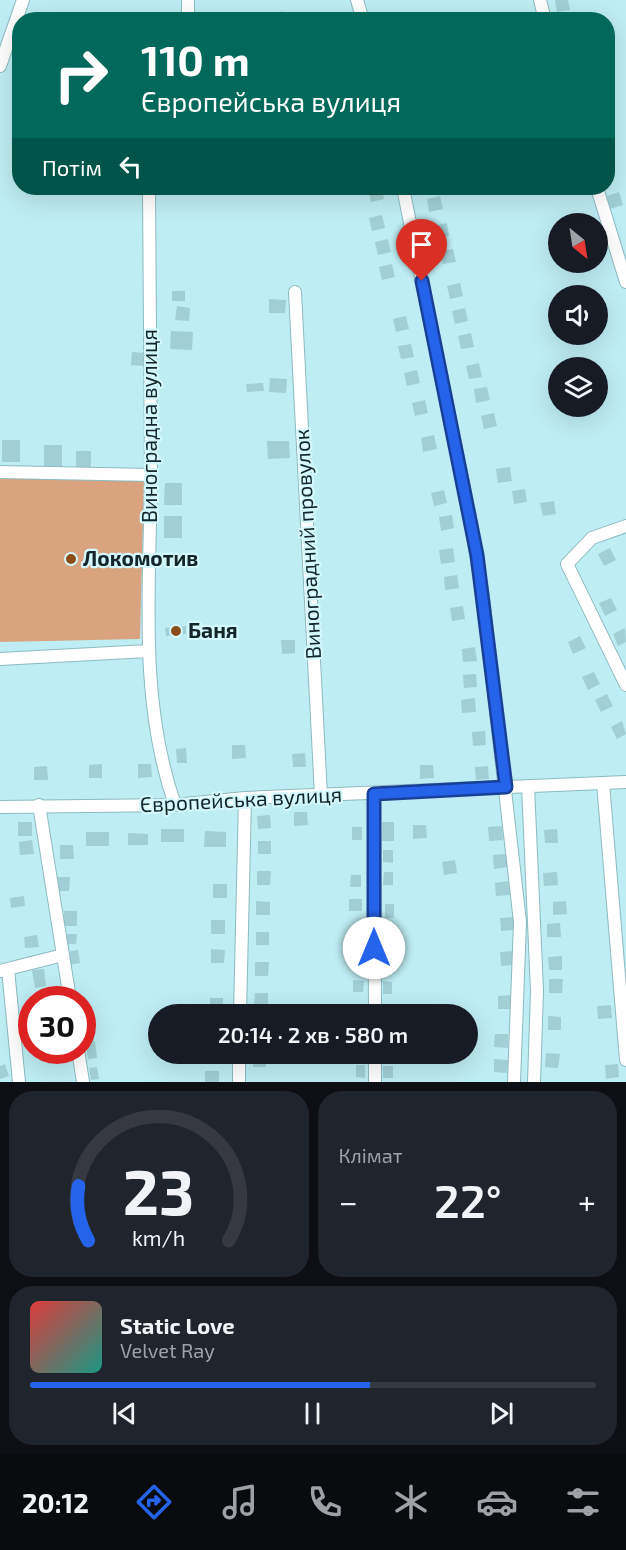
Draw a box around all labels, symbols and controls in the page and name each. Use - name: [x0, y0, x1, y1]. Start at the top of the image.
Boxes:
- text: 110 m: [141, 34, 250, 84]
- icon: right: [42, 36, 120, 114]
- text: Європейська вулиця: [141, 85, 401, 117]
- icon: left: [114, 150, 147, 183]
- text: Потім: [42, 154, 102, 180]
- north arrow: [548, 213, 608, 273]
- map controls: [548, 213, 608, 417]
- pin: [396, 219, 447, 281]
- icon: arrive: [405, 228, 438, 261]
- button: sound: [548, 285, 608, 345]
- street label: Виноградна вулиця: [136, 329, 162, 523]
- button: layers: [548, 357, 608, 417]
- street label: Виноградний провулок: [288, 428, 326, 660]
- place label: Локомотив: [83, 545, 198, 570]
- marker: Локомотив: [64, 552, 78, 566]
- place label: Баня: [188, 617, 238, 642]
- marker: Баня: [169, 624, 183, 638]
- street label: Європейська вулиця: [139, 781, 343, 817]
- position arrow: [342, 916, 406, 980]
- speed limit sign: 30: [18, 986, 96, 1064]
- text: 20:14 · 2 хв · 580 m: [218, 1021, 408, 1047]
- text: Клімат: [339, 1143, 403, 1167]
- text: 23: [123, 1153, 195, 1228]
- text: 22°: [434, 1173, 502, 1227]
- text: −: [339, 1181, 358, 1221]
- text: +: [578, 1181, 596, 1221]
- text: km/h: [132, 1225, 185, 1250]
- text: Static Love: [120, 1312, 235, 1338]
- text: Velvet Ray: [120, 1338, 215, 1362]
- icon: previous: [108, 1397, 141, 1430]
- icon: pause: [296, 1397, 329, 1430]
- icon: next: [485, 1397, 518, 1430]
- icon: directions: [133, 1481, 175, 1523]
- icon: music: [219, 1481, 261, 1523]
- icon: phone: [304, 1481, 346, 1523]
- icon: climate: [390, 1481, 432, 1523]
- icon: car: [476, 1481, 518, 1523]
- icon: filters: [562, 1481, 604, 1523]
- text: 20:12: [22, 1486, 89, 1518]

